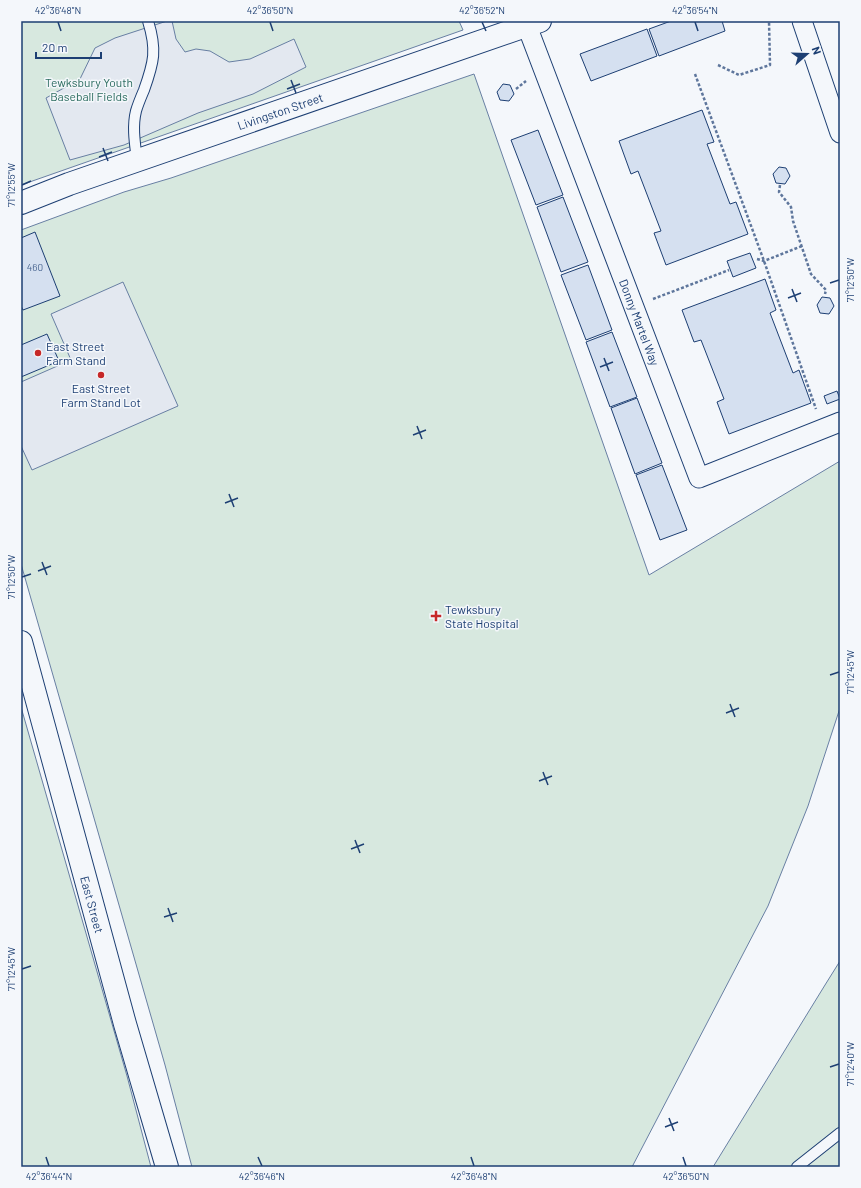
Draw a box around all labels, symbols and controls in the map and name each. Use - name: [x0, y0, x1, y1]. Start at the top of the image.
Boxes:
- text: 42°36'48"N: [35, 4, 81, 16]
- text: 42°36'50"N: [247, 4, 293, 16]
- text: 42°36'52"N: [459, 4, 505, 16]
- text: 42°36'54"N: [672, 4, 718, 16]
- scale bar: [36, 34, 101, 60]
- north arrow: [787, 34, 827, 74]
- text: 20 m: [42, 40, 68, 54]
- text: N: [810, 45, 824, 56]
- park label: Tewksbury Youth Baseball Fields: [45, 75, 133, 103]
- street label: Livingston Street: [235, 90, 325, 132]
- text: 71°12'55"W: [5, 163, 17, 207]
- text: 71°12'50"W: [844, 258, 856, 302]
- house number: 460: [27, 261, 43, 273]
- street label: Donny Martel Way: [617, 277, 663, 368]
- place label: East Street Farm Stand: [46, 339, 106, 367]
- marker: East Street Farm Stand: [33, 348, 43, 358]
- marker: East Street Farm Stand Lot: [96, 370, 106, 380]
- place label: East Street Farm Stand Lot: [61, 381, 141, 409]
- text: 71°12'50"W: [5, 555, 17, 599]
- place label: Tewksbury State Hospital: [445, 602, 519, 630]
- marker: Tewksbury State Hospital: [430, 610, 442, 622]
- text: 71°12'45"W: [844, 650, 856, 694]
- street label: East Street: [78, 874, 107, 935]
- text: 71°12'45"W: [5, 947, 17, 991]
- text: 71°12'40"W: [844, 1041, 856, 1086]
- text: 42°36'44"N: [26, 1170, 72, 1182]
- text: 42°36'46"N: [239, 1170, 285, 1182]
- text: 42°36'48"N: [451, 1170, 497, 1182]
- text: 42°36'50"N: [663, 1170, 709, 1182]

